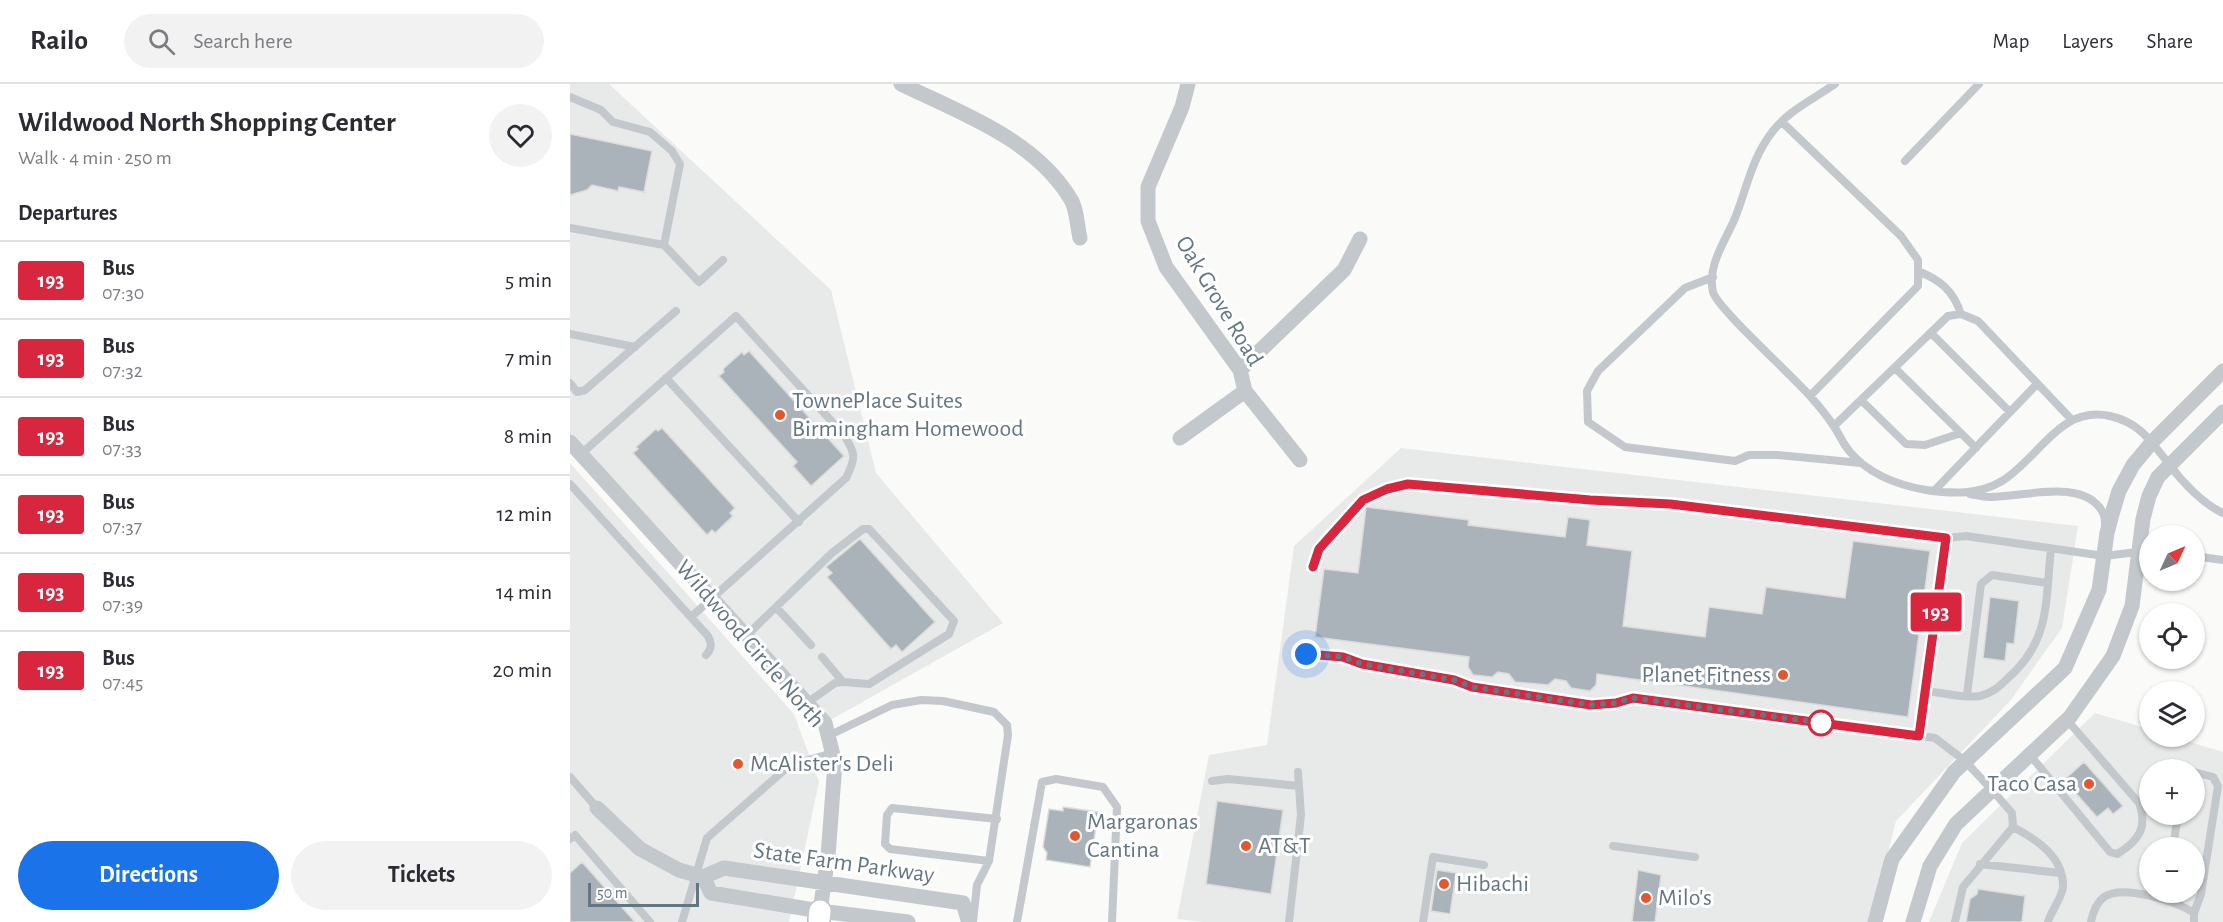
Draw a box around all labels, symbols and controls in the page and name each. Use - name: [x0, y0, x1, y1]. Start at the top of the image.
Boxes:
- search box: [124, 14, 544, 68]
- icon: search: [145, 25, 178, 58]
- text: Railo: [30, 27, 88, 55]
- text: Search here: [193, 30, 293, 52]
- text: Map: [1993, 31, 2029, 52]
- text: Layers: [2062, 31, 2113, 52]
- text: Share: [2146, 31, 2193, 52]
- button: heart: [489, 104, 552, 167]
- text: Wildwood North Shopping Center: [18, 109, 396, 137]
- text: Walk · 4 min · 250 m: [18, 148, 172, 168]
- text: Departures: [18, 202, 118, 224]
- street label: Oak Grove Road: [1171, 232, 1267, 370]
- text: Bus: [102, 257, 135, 279]
- text: 5 min: [505, 269, 552, 291]
- text: 193: [38, 270, 64, 291]
- text: 07:30: [102, 283, 144, 303]
- text: Bus: [102, 335, 135, 357]
- text: 7 min: [505, 347, 552, 369]
- text: 193: [38, 348, 64, 369]
- text: 07:32: [102, 361, 143, 381]
- place label: TownePlace Suites Birmingham Homewood: [792, 389, 1024, 441]
- marker: TownePlace Suites Birmingham Homewood: [773, 408, 787, 422]
- text: Bus: [102, 413, 135, 435]
- text: 8 min: [504, 425, 552, 447]
- text: 193: [38, 426, 64, 447]
- text: 07:33: [102, 439, 142, 459]
- text: Bus: [102, 491, 135, 513]
- text: 12 min: [497, 503, 552, 525]
- text: 193: [38, 504, 64, 525]
- text: 07:37: [102, 517, 142, 537]
- north arrow: [2139, 525, 2205, 591]
- map controls: [2139, 525, 2205, 903]
- street label: Wildwood Circle North: [671, 556, 829, 732]
- text: Bus: [102, 569, 135, 591]
- text: 14 min: [496, 581, 552, 603]
- text: 193: [38, 582, 64, 603]
- line badge: 193: [1902, 592, 1970, 632]
- text: 07:39: [102, 595, 143, 615]
- text: 193: [1923, 602, 1949, 623]
- button: locate: [2139, 603, 2205, 669]
- your location: [1291, 639, 1321, 669]
- text: Bus: [102, 647, 135, 669]
- text: 20 min: [492, 659, 552, 681]
- text: 193: [38, 660, 64, 681]
- place label: Planet Fitness: [1642, 663, 1771, 687]
- marker: Planet Fitness: [1776, 668, 1790, 682]
- text: 07:45: [102, 673, 143, 693]
- button: layers: [2139, 681, 2205, 747]
- unlabelled marker: [1808, 710, 1834, 736]
- place label: McAlister's Deli: [750, 752, 894, 776]
- marker: McAlister's Deli: [731, 757, 745, 771]
- button: +: [2139, 759, 2205, 825]
- place label: Taco Casa: [1987, 772, 2077, 796]
- marker: Taco Casa: [2082, 777, 2096, 791]
- place label: Margaronas Cantina: [1087, 810, 1198, 862]
- marker: Margaronas Cantina: [1068, 829, 1082, 843]
- place label: AT&T: [1258, 834, 1311, 858]
- button: −: [2139, 837, 2205, 903]
- street label: State Farm Parkway: [752, 838, 936, 888]
- marker: AT&T: [1239, 839, 1253, 853]
- button: Directions: [18, 841, 279, 910]
- button: Tickets: [291, 841, 552, 910]
- place label: Hibachi: [1456, 872, 1529, 896]
- marker: Hibachi: [1437, 877, 1451, 891]
- scale bar: [588, 880, 699, 908]
- text: 50 m: [597, 885, 628, 901]
- place label: Milo's: [1658, 886, 1712, 910]
- marker: Milo's: [1639, 891, 1653, 905]

